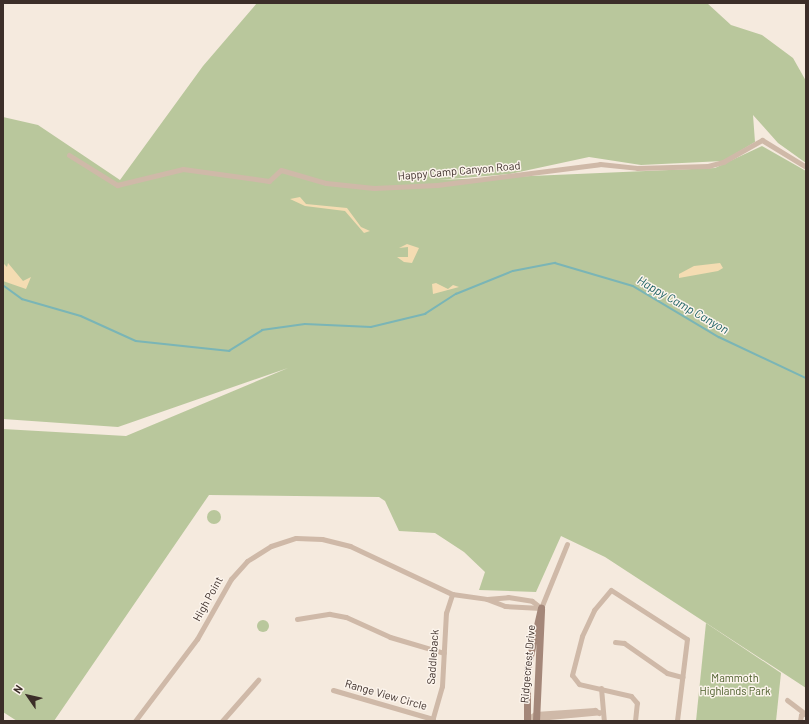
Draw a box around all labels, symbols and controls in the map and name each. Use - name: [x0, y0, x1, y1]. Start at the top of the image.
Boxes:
- street label: Happy Camp Canyon Road: [397, 159, 521, 183]
- water label: Happy Camp Canyon: [635, 273, 731, 337]
- street label: High Point: [190, 574, 226, 624]
- street label: Ridgecrest Drive: [518, 624, 538, 704]
- street label: Saddleback: [424, 629, 442, 685]
- park label: Mammoth Highlands Park: [700, 672, 770, 698]
- north arrow: [8, 676, 48, 716]
- street label: Range View Circle: [343, 677, 429, 713]
- text: N: [10, 682, 25, 696]

